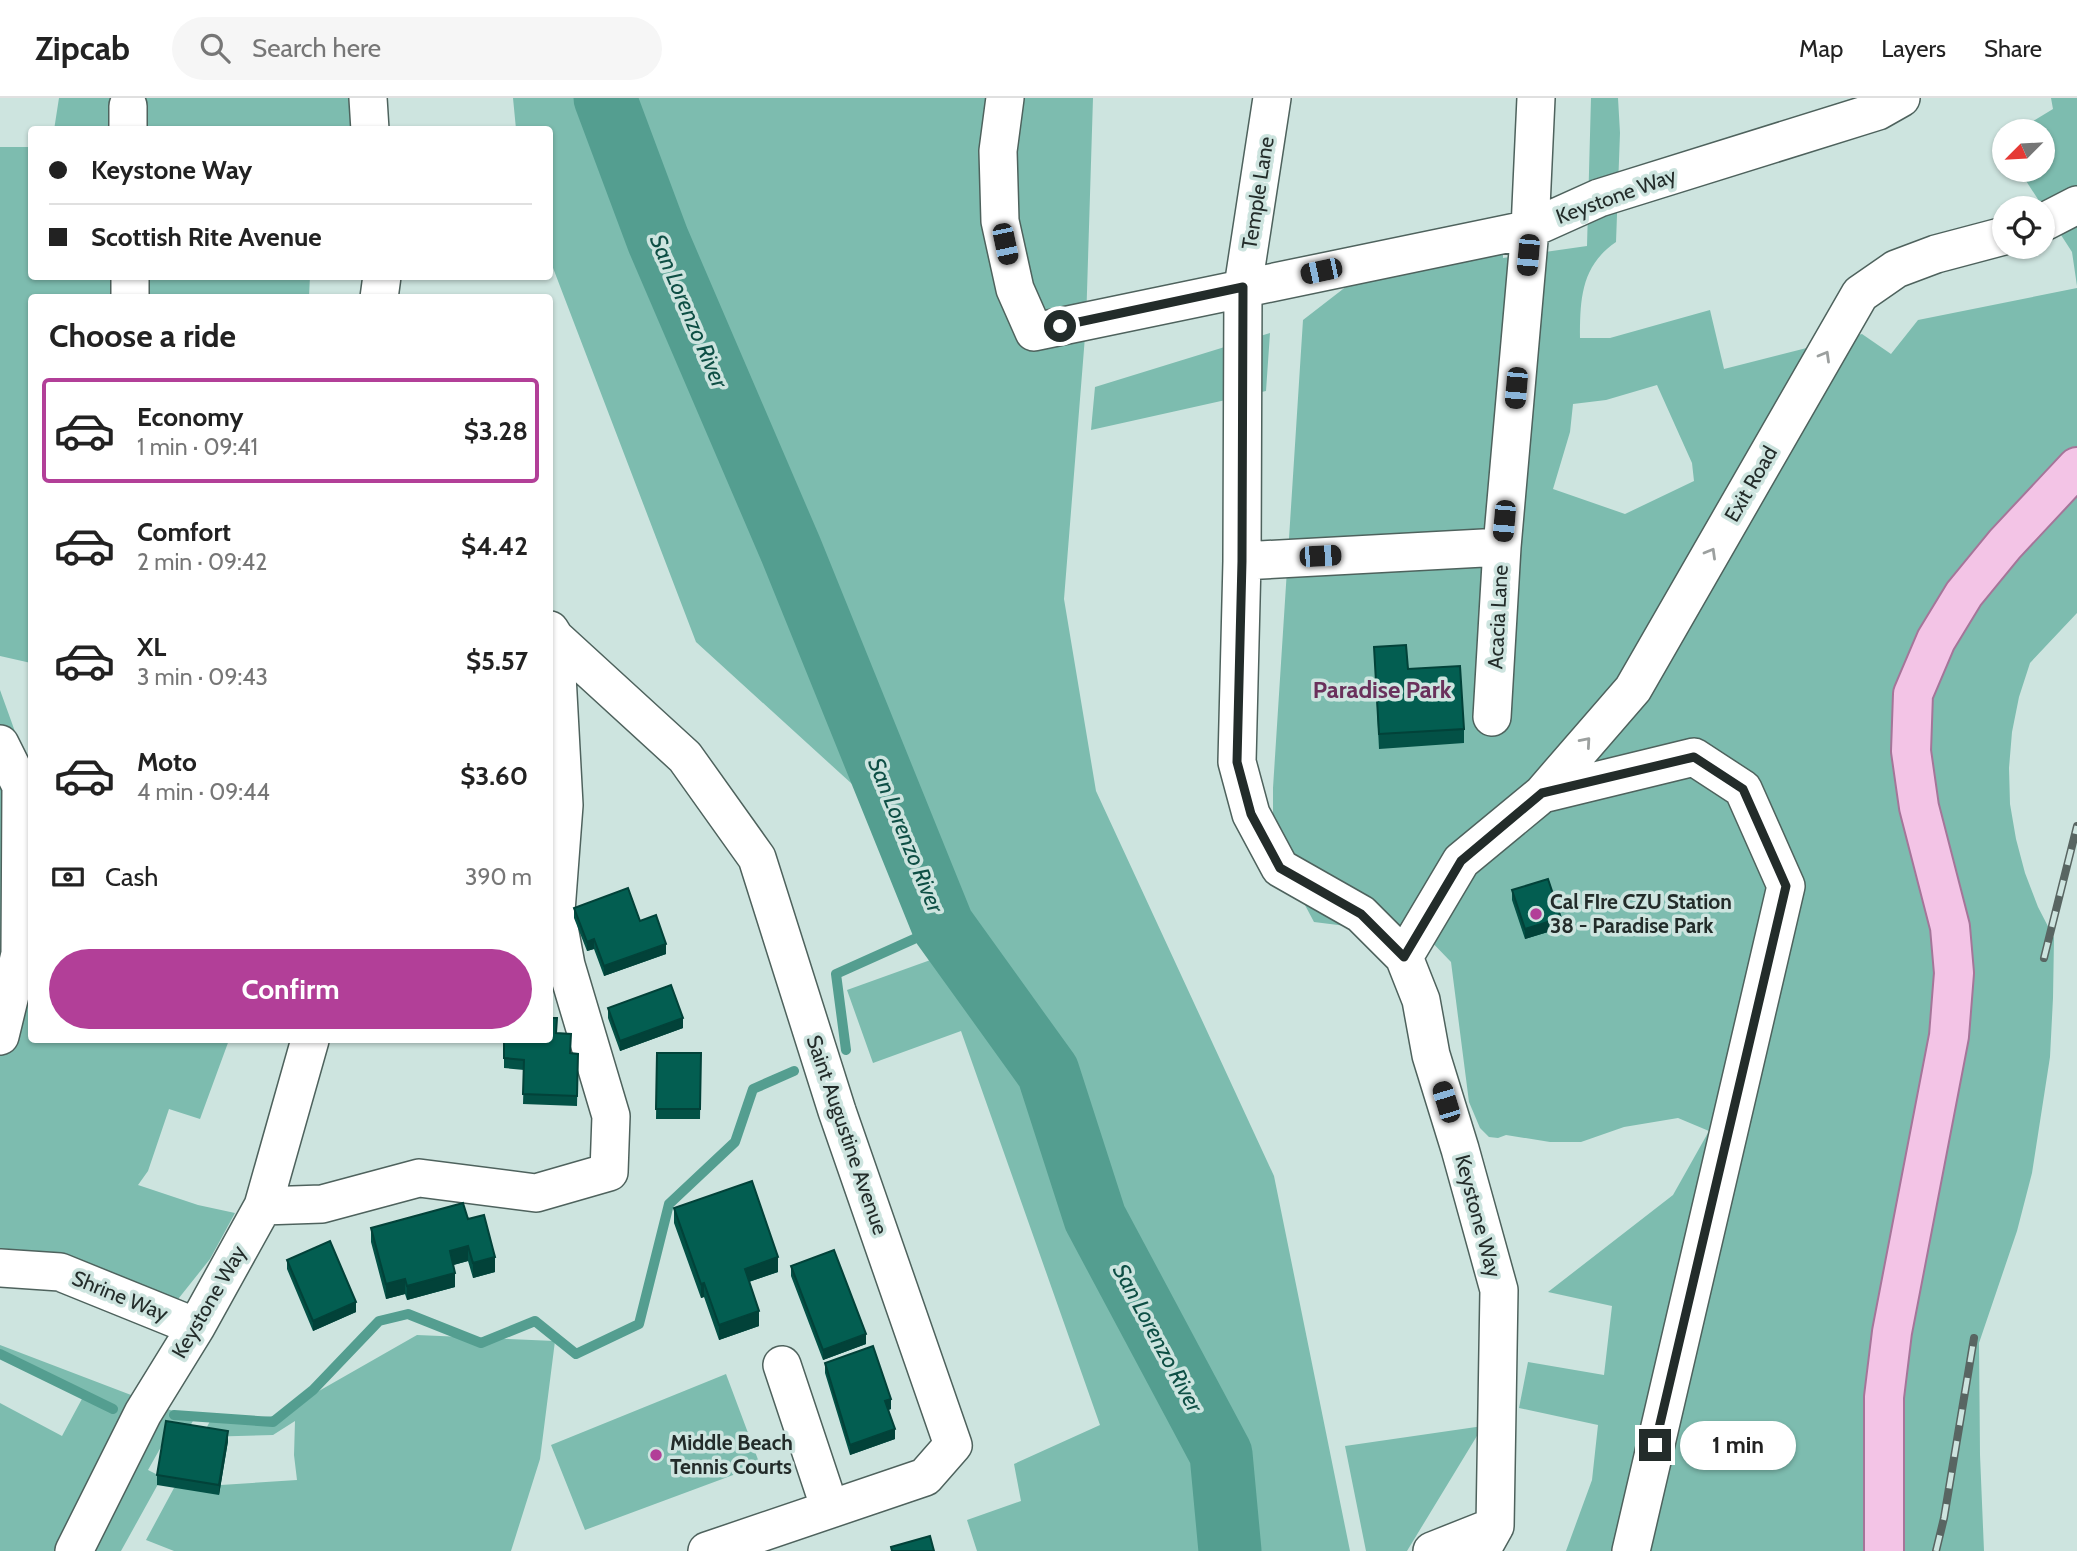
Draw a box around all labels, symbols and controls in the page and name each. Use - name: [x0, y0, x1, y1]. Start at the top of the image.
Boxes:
- search box: [172, 17, 662, 80]
- text: Zipcab: [35, 28, 130, 68]
- icon: search: [196, 29, 234, 67]
- text: Search here: [252, 32, 381, 64]
- text: Map: [1799, 34, 1843, 63]
- text: Layers: [1881, 34, 1946, 63]
- text: Share: [1984, 34, 2042, 63]
- north arrow: [1992, 119, 2054, 182]
- map controls: [1992, 119, 2055, 259]
- street label: Temple Lane: [1236, 135, 1279, 251]
- text: Keystone Way: [91, 154, 252, 186]
- street label: Keystone Way: [1552, 162, 1680, 229]
- button: locate: [1992, 196, 2055, 259]
- text: Scottish Rite Avenue: [91, 221, 322, 253]
- car: [991, 221, 1020, 267]
- water label: San Lorenzo River: [644, 230, 734, 393]
- car: [1516, 233, 1541, 277]
- car: [1299, 256, 1344, 286]
- route start: [1044, 310, 1076, 342]
- text: Choose a ride: [49, 316, 236, 355]
- one-way arrow: [1816, 350, 1829, 363]
- car: [1504, 366, 1529, 410]
- icon: car: [53, 399, 116, 462]
- text: Economy: [137, 401, 243, 433]
- text: $3.28: [464, 415, 528, 447]
- text: 1 min · 09:41: [137, 433, 258, 461]
- street label: Exit Road: [1719, 441, 1782, 526]
- car: [1492, 499, 1517, 543]
- icon: car: [53, 514, 116, 577]
- text: Comfort: [137, 516, 231, 548]
- text: $4.42: [461, 530, 528, 562]
- car: [1299, 544, 1342, 568]
- text: 2 min · 09:42: [137, 548, 267, 576]
- one-way arrow: [1703, 548, 1716, 560]
- street label: Acacia Lane: [1482, 564, 1513, 670]
- icon: car: [53, 629, 116, 692]
- text: XL: [137, 631, 166, 663]
- text: $5.57: [466, 645, 528, 677]
- text: 3 min · 09:43: [137, 663, 268, 691]
- district label: Paradise Park: [1313, 675, 1452, 704]
- one-way arrow: [1578, 737, 1590, 750]
- icon: car: [53, 744, 116, 807]
- text: Moto: [137, 746, 197, 778]
- water label: San Lorenzo River: [862, 754, 950, 917]
- text: $3.60: [460, 760, 528, 792]
- text: 4 min · 09:44: [137, 778, 270, 806]
- icon: cash: [49, 858, 87, 896]
- text: Cash: [105, 861, 158, 893]
- text: 390 m: [465, 863, 532, 891]
- place label: Cal FIre CZU Station 38 - Paradise Park: [1550, 889, 1732, 938]
- marker: Cal FIre CZU Station 38 - Paradise Park: [1528, 906, 1544, 922]
- button: Confirm: [49, 949, 532, 1029]
- street label: Saint Augustine Avenue: [802, 1032, 893, 1238]
- car: [1430, 1079, 1463, 1125]
- street label: Keystone Way: [1450, 1152, 1507, 1280]
- street label: Keystone Way: [166, 1241, 251, 1363]
- water label: San Lorenzo River: [1107, 1259, 1209, 1418]
- street label: Shrine Way: [69, 1265, 172, 1326]
- callout: 1 min: [1680, 1420, 1795, 1470]
- route end: [1639, 1429, 1671, 1461]
- place label: Middle Beach Tennis Courts: [670, 1430, 793, 1479]
- text: 1 min: [1712, 1431, 1764, 1459]
- marker: Middle Beach Tennis Courts: [648, 1447, 664, 1463]

